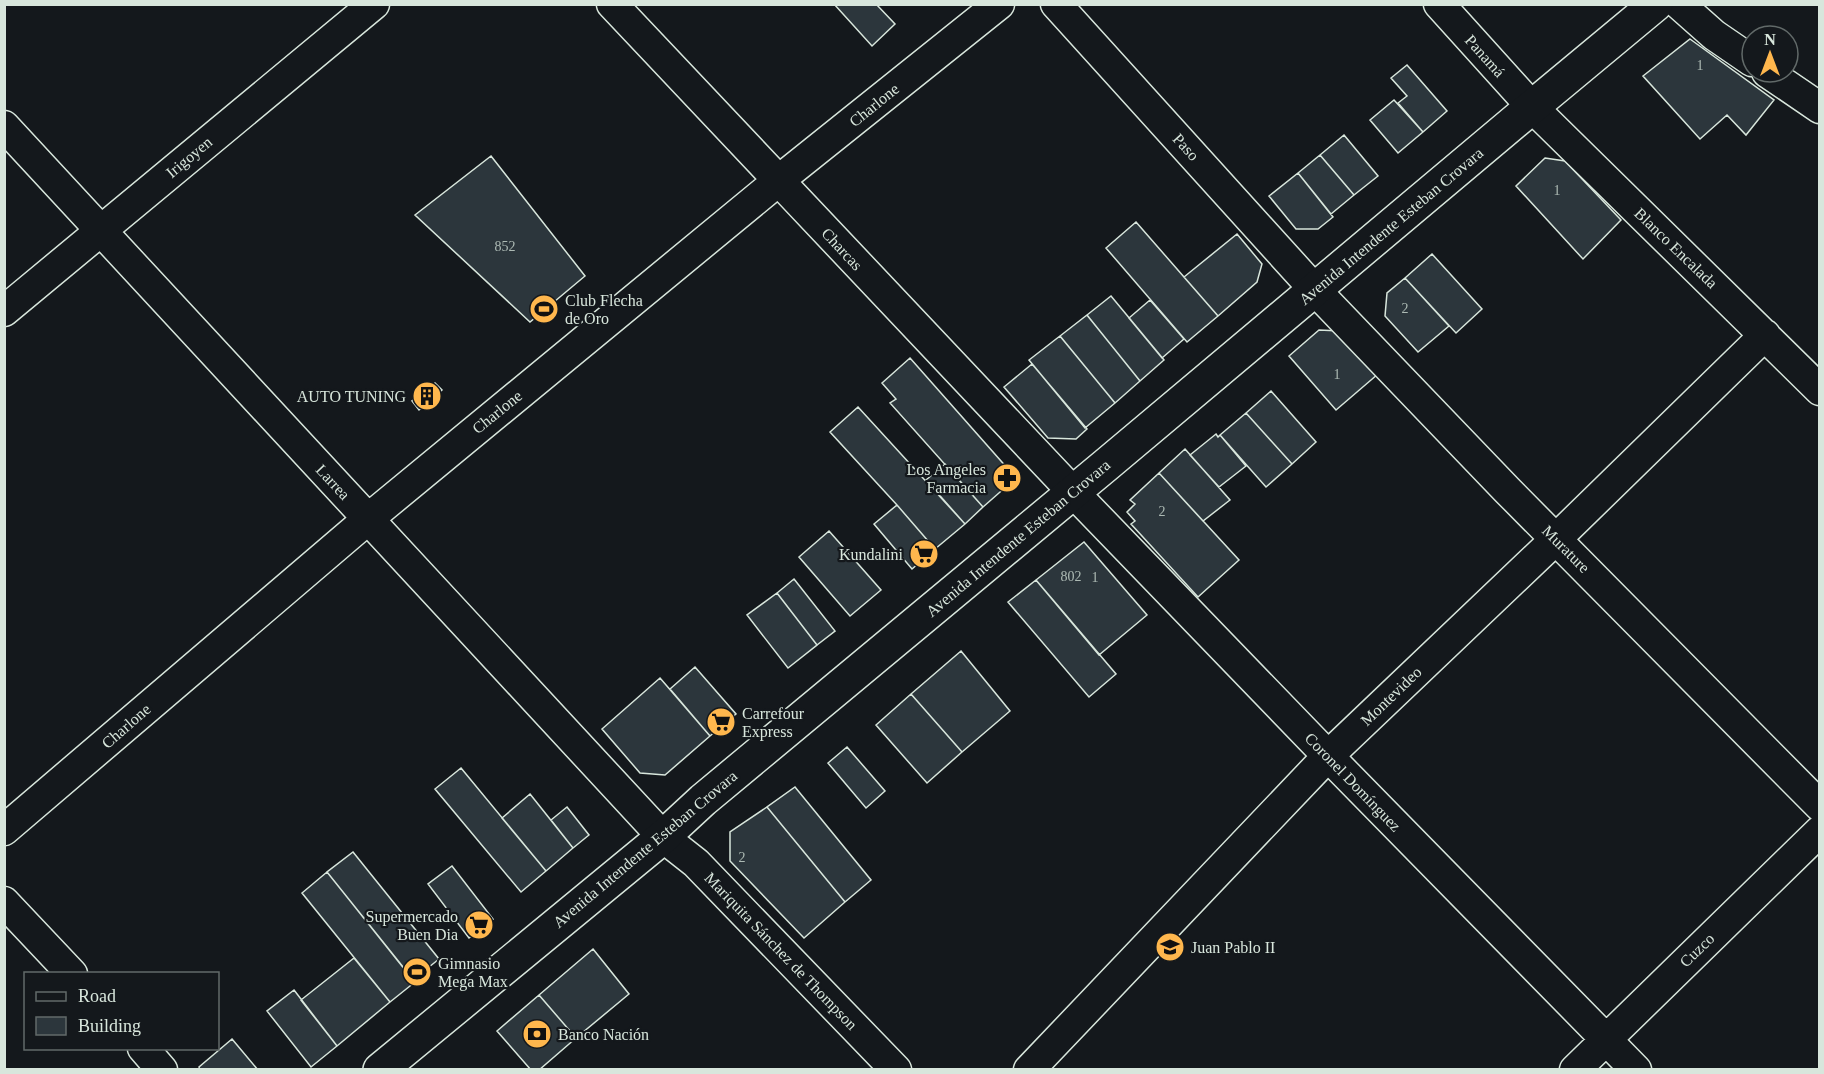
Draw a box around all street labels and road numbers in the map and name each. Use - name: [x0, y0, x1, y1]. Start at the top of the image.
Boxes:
- street label: Panamá: [1462, 31, 1508, 81]
- street label: Charlone: [846, 80, 902, 130]
- street label: Paso: [1170, 130, 1202, 164]
- street label: Irigoyen: [163, 133, 216, 182]
- street label: Avenida Intendente Esteban Crovara: [1296, 144, 1486, 308]
- street label: Blanco Encalada: [1631, 204, 1721, 292]
- street label: Charcas: [818, 224, 866, 274]
- street label: Charlone: [469, 387, 525, 437]
- street label: Avenida Intendente Esteban Crovara: [923, 456, 1113, 620]
- street label: Larrea: [313, 461, 353, 503]
- street label: Murature: [1539, 522, 1593, 576]
- street label: Montevideo: [1357, 663, 1425, 729]
- street label: Charlone: [98, 700, 154, 752]
- street label: Coronel Domínguez: [1301, 729, 1404, 835]
- street label: Avenida Intendente Esteban Crovara: [550, 767, 740, 931]
- street label: Mariquita Sánchez de Thompson: [701, 869, 861, 1034]
- street label: Cuzco: [1676, 930, 1718, 970]

